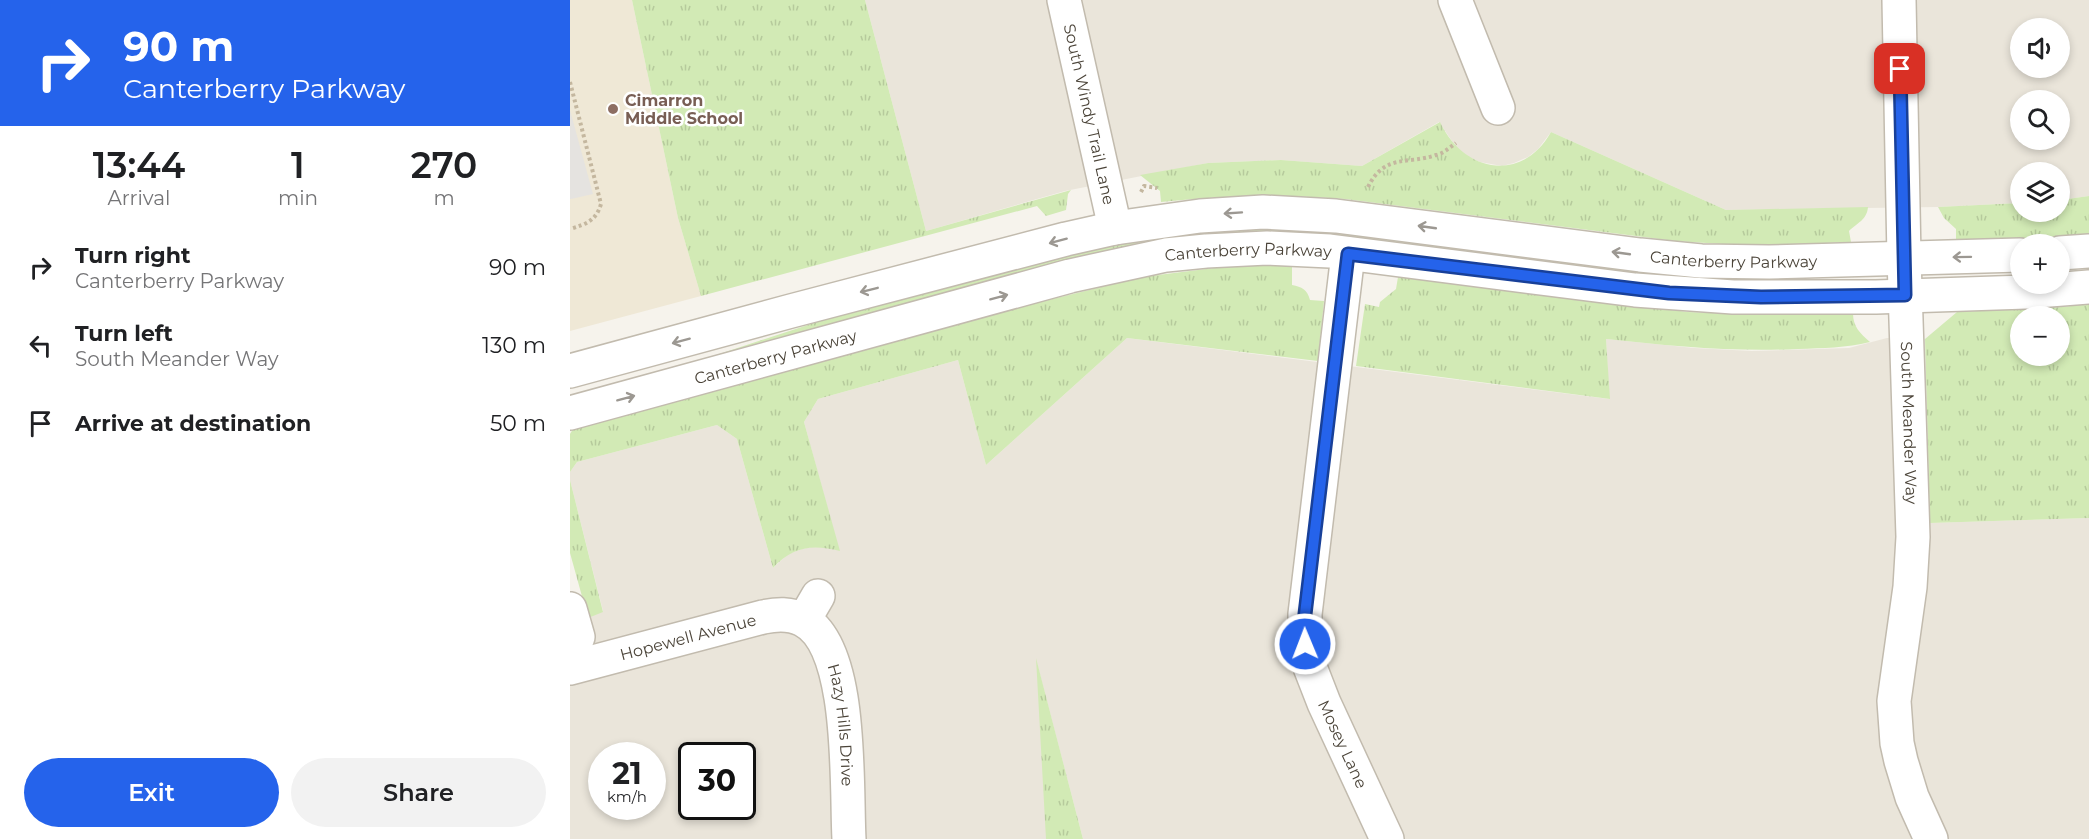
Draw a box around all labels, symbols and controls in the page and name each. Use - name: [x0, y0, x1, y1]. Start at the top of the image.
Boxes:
- map controls: [2010, 18, 2070, 366]
- button: sound: [2010, 18, 2070, 78]
- text: 90 m: [123, 20, 234, 72]
- street label: South Windy Trail Lane: [1060, 22, 1119, 207]
- icon: right: [24, 24, 102, 102]
- pin: [1874, 43, 1925, 94]
- icon: arrive: [1883, 52, 1916, 85]
- text: Canterberry Parkway: [123, 72, 405, 105]
- button: search: [2010, 90, 2070, 150]
- place label: Cimarron Middle School: [625, 91, 743, 128]
- marker: Cimarron Middle School: [606, 102, 620, 116]
- text: 13:44: [93, 143, 185, 187]
- text: 1: [291, 143, 305, 187]
- text: 270: [411, 143, 477, 187]
- button: layers: [2010, 162, 2070, 222]
- text: Arrival: [107, 186, 171, 210]
- text: min: [278, 186, 318, 210]
- text: m: [433, 186, 455, 210]
- one-way arrow: [1224, 208, 1244, 219]
- one-way arrow: [1418, 222, 1438, 233]
- button: +: [2010, 234, 2070, 294]
- one-way arrow: [1049, 236, 1068, 247]
- street label: Canterberry Parkway: [1164, 239, 1332, 265]
- text: Turn right: [75, 242, 190, 269]
- one-way arrow: [1611, 247, 1631, 258]
- street label: Canterberry Parkway: [1649, 247, 1818, 272]
- icon: right: [24, 251, 57, 284]
- one-way arrow: [1953, 251, 1973, 263]
- text: 90 m: [489, 254, 546, 281]
- text: Canterberry Parkway: [75, 269, 284, 293]
- one-way arrow: [860, 285, 879, 297]
- one-way arrow: [989, 290, 1008, 302]
- button: −: [2010, 306, 2070, 366]
- text: Turn left: [75, 320, 173, 347]
- street label: Canterberry Parkway: [692, 326, 859, 388]
- icon: left: [24, 329, 57, 362]
- text: 130 m: [482, 332, 546, 359]
- one-way arrow: [672, 335, 691, 347]
- street label: South Meander Way: [1897, 341, 1921, 505]
- text: South Meander Way: [75, 347, 279, 371]
- one-way arrow: [617, 392, 636, 403]
- icon: arrive: [24, 407, 57, 440]
- text: Arrive at destination: [75, 410, 311, 437]
- text: 50 m: [490, 410, 546, 437]
- street label: Hopewell Avenue: [618, 610, 758, 664]
- position arrow: [1273, 612, 1337, 676]
- street label: Hazy Hills Drive: [824, 662, 857, 787]
- street label: Mosey Lane: [1314, 697, 1371, 791]
- speed limit sign: 30: [678, 742, 756, 820]
- text: 21: [612, 755, 642, 792]
- button: Exit: [24, 758, 279, 827]
- button: Share: [291, 758, 546, 827]
- text: km/h: [607, 787, 647, 806]

